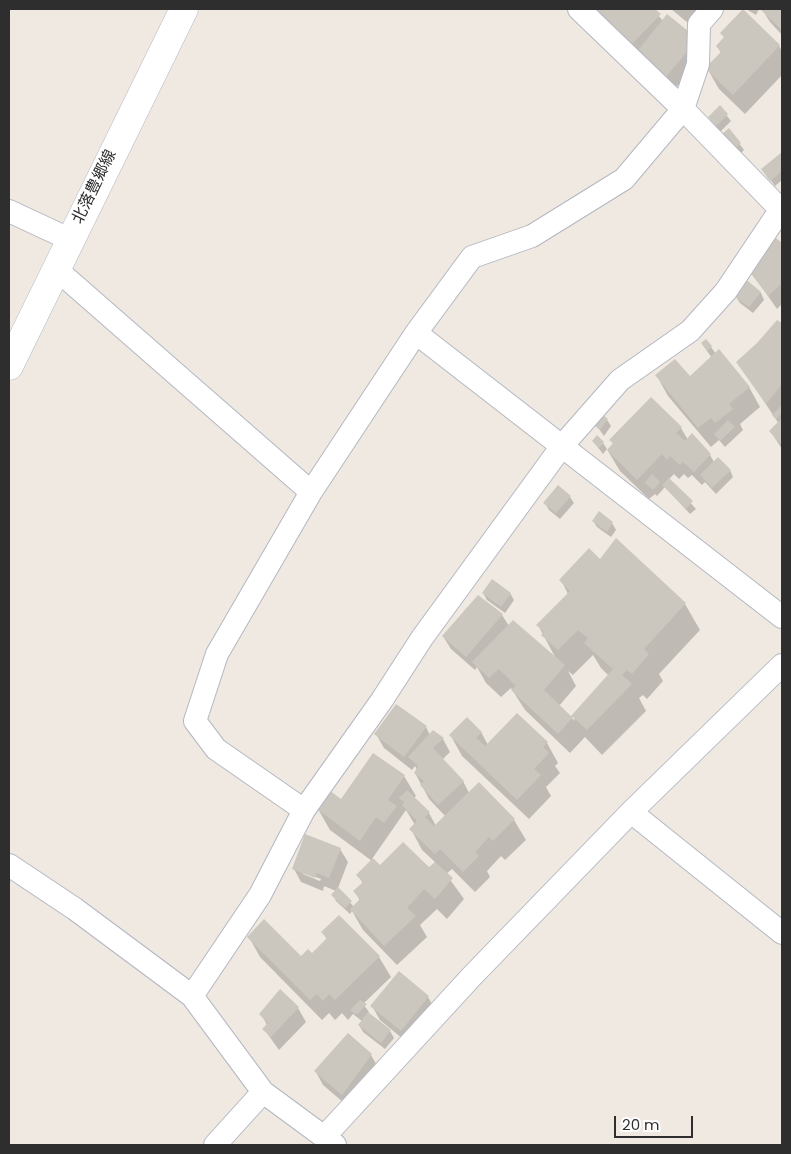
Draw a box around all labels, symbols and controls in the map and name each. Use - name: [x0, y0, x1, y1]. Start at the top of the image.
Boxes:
- street label: 北落豊郷線: [69, 147, 121, 227]
- scale bar: [616, 1106, 695, 1138]
- text: 20 m: [622, 1114, 660, 1135]

